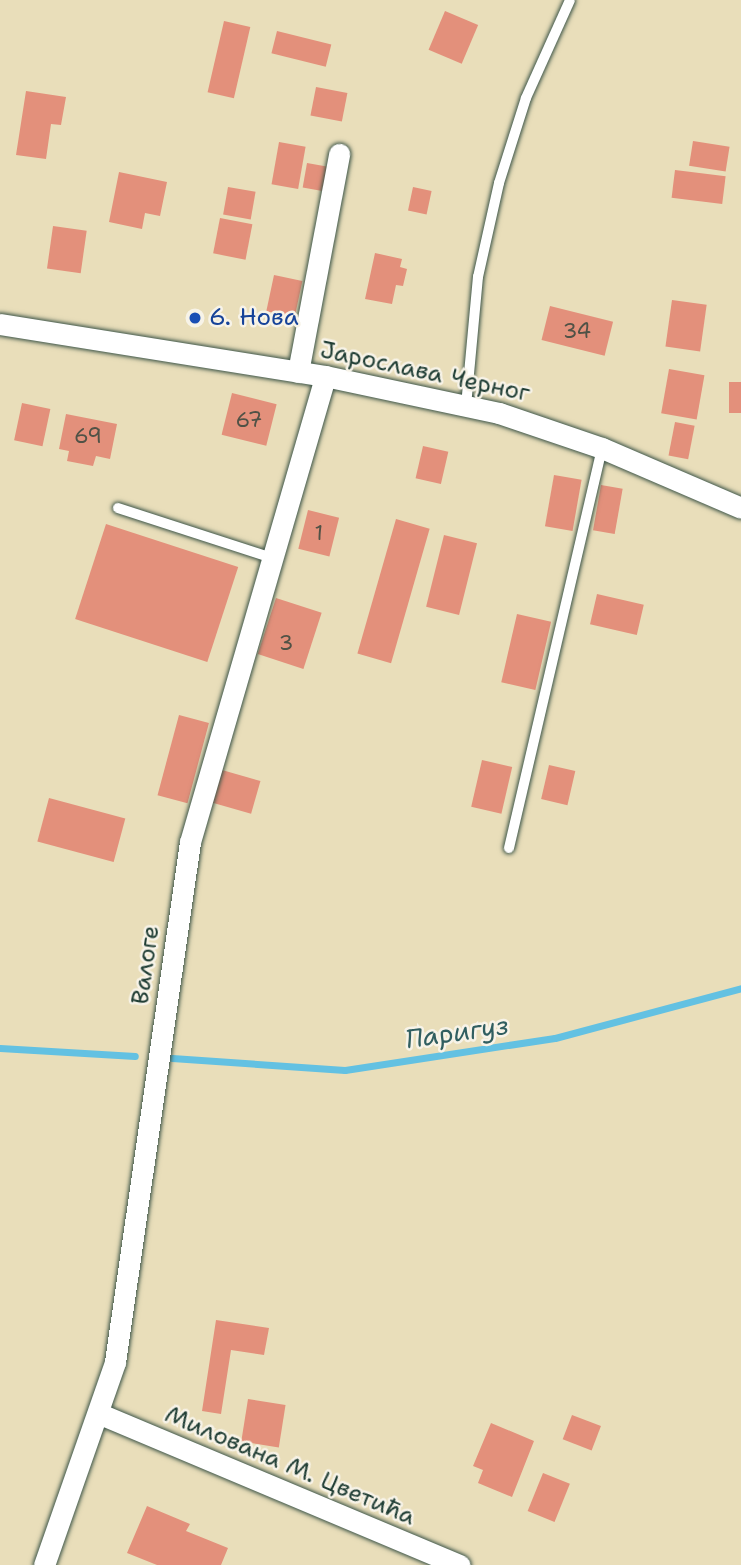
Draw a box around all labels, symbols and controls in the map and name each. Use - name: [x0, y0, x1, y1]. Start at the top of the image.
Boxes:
- place label: 6. Нова: [209, 304, 299, 332]
- marker: 6. Нова: [187, 310, 203, 326]
- house number: 34: [563, 318, 591, 344]
- street label: Јарослава Черног: [317, 336, 533, 408]
- house number: 67: [235, 407, 263, 433]
- house number: 69: [74, 423, 102, 449]
- house number: 1: [315, 520, 323, 546]
- house number: 3: [279, 630, 293, 656]
- street label: Валоге: [126, 924, 166, 1006]
- water label: Паригуз: [403, 1009, 511, 1055]
- street label: Милована М. Цветића: [161, 1400, 419, 1532]

